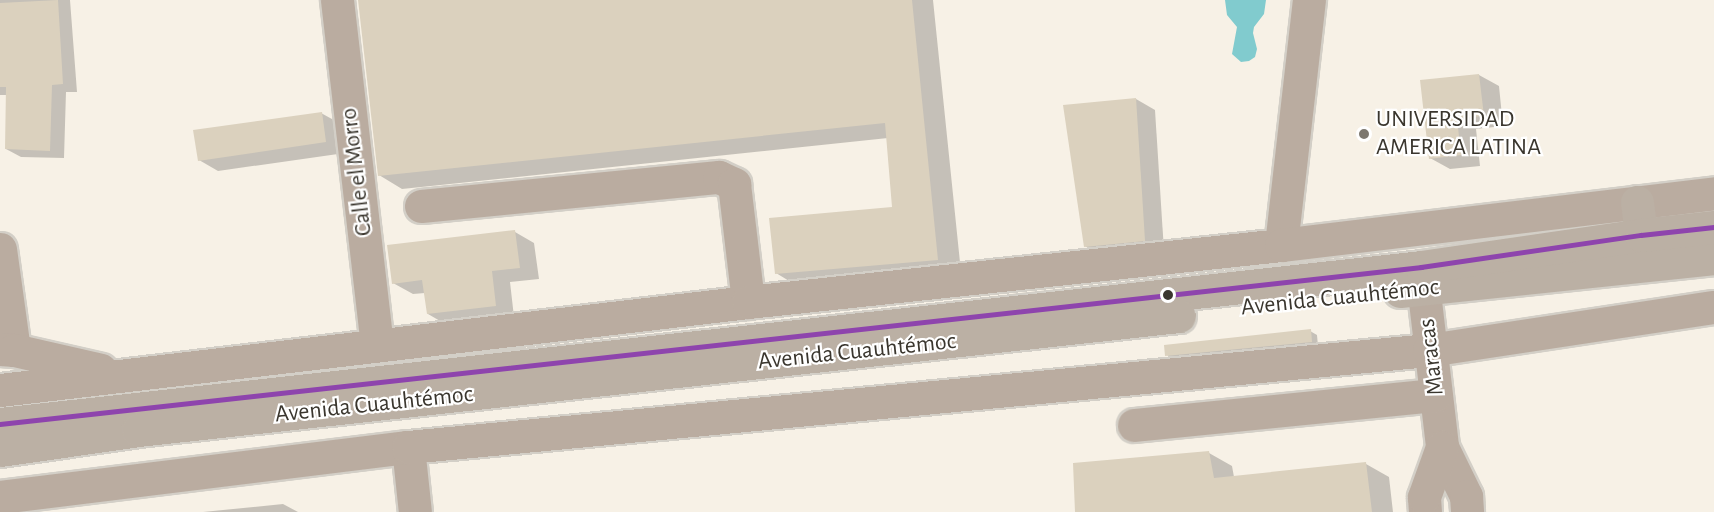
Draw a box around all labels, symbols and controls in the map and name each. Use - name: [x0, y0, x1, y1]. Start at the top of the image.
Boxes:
- street label: Calle el Morro: [335, 106, 379, 238]
- place label: UNIVERSIDAD AMERICA LATINA: [1376, 106, 1541, 162]
- marker: UNIVERSIDAD AMERICA LATINA: [1357, 127, 1371, 141]
- street label: Avenida Cuauhtémoc: [1240, 273, 1440, 323]
- unlabelled marker: [1162, 289, 1174, 301]
- street label: Maracas: [1413, 317, 1451, 397]
- street label: Avenida Cuauhtémoc: [757, 327, 957, 377]
- street label: Avenida Cuauhtémoc: [274, 380, 474, 430]

